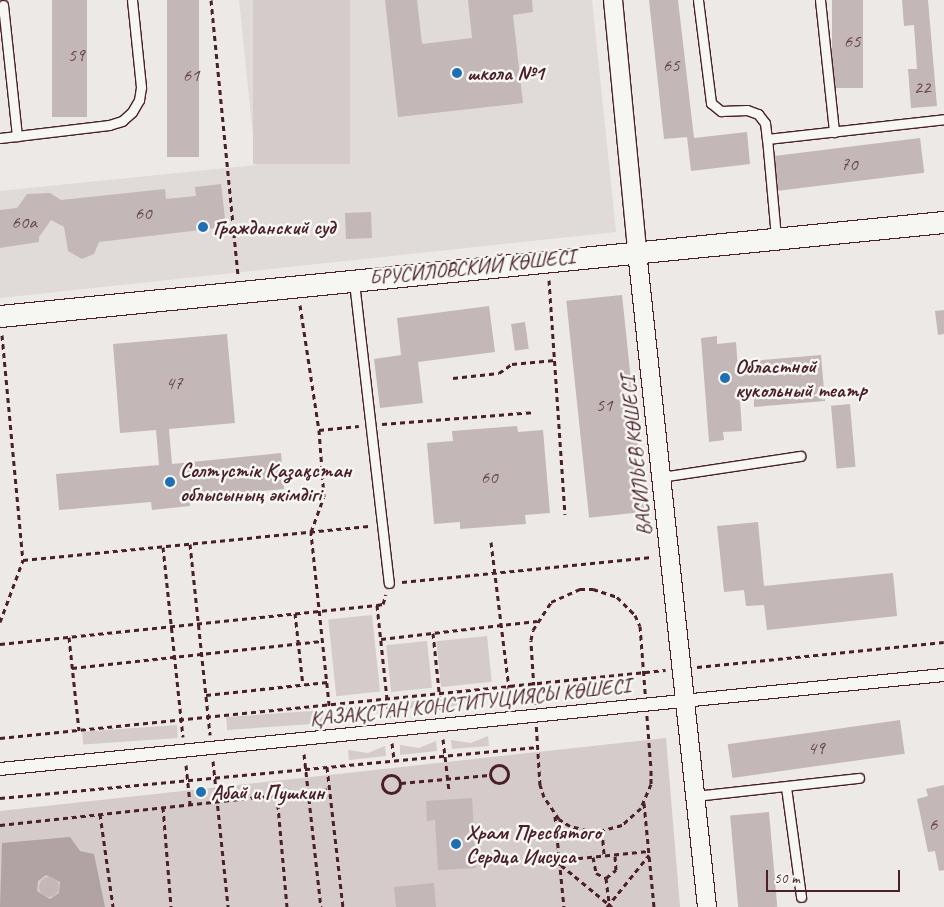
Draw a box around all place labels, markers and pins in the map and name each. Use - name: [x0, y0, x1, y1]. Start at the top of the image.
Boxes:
- place label: школа №1: [467, 60, 544, 86]
- marker: школа №1: [451, 67, 463, 79]
- place label: Гражданский суд: [213, 214, 335, 240]
- marker: Гражданский суд: [197, 221, 209, 233]
- place label: Областной кукольный театр: [735, 353, 867, 403]
- marker: Областной кукольный театр: [719, 372, 731, 384]
- place label: Солтүстік Қазақстан облысының әкімдігі: [180, 457, 351, 507]
- marker: Солтүстік Қазақстан облысының әкімдігі: [164, 476, 176, 488]
- place label: Абай и Пушкин: [211, 779, 325, 805]
- marker: Абай и Пушкин: [195, 786, 207, 798]
- place label: Храм Пресвятого Сердца Иисуса: [466, 819, 597, 869]
- marker: Храм Пресвятого Сердца Иисуса: [450, 838, 462, 850]

